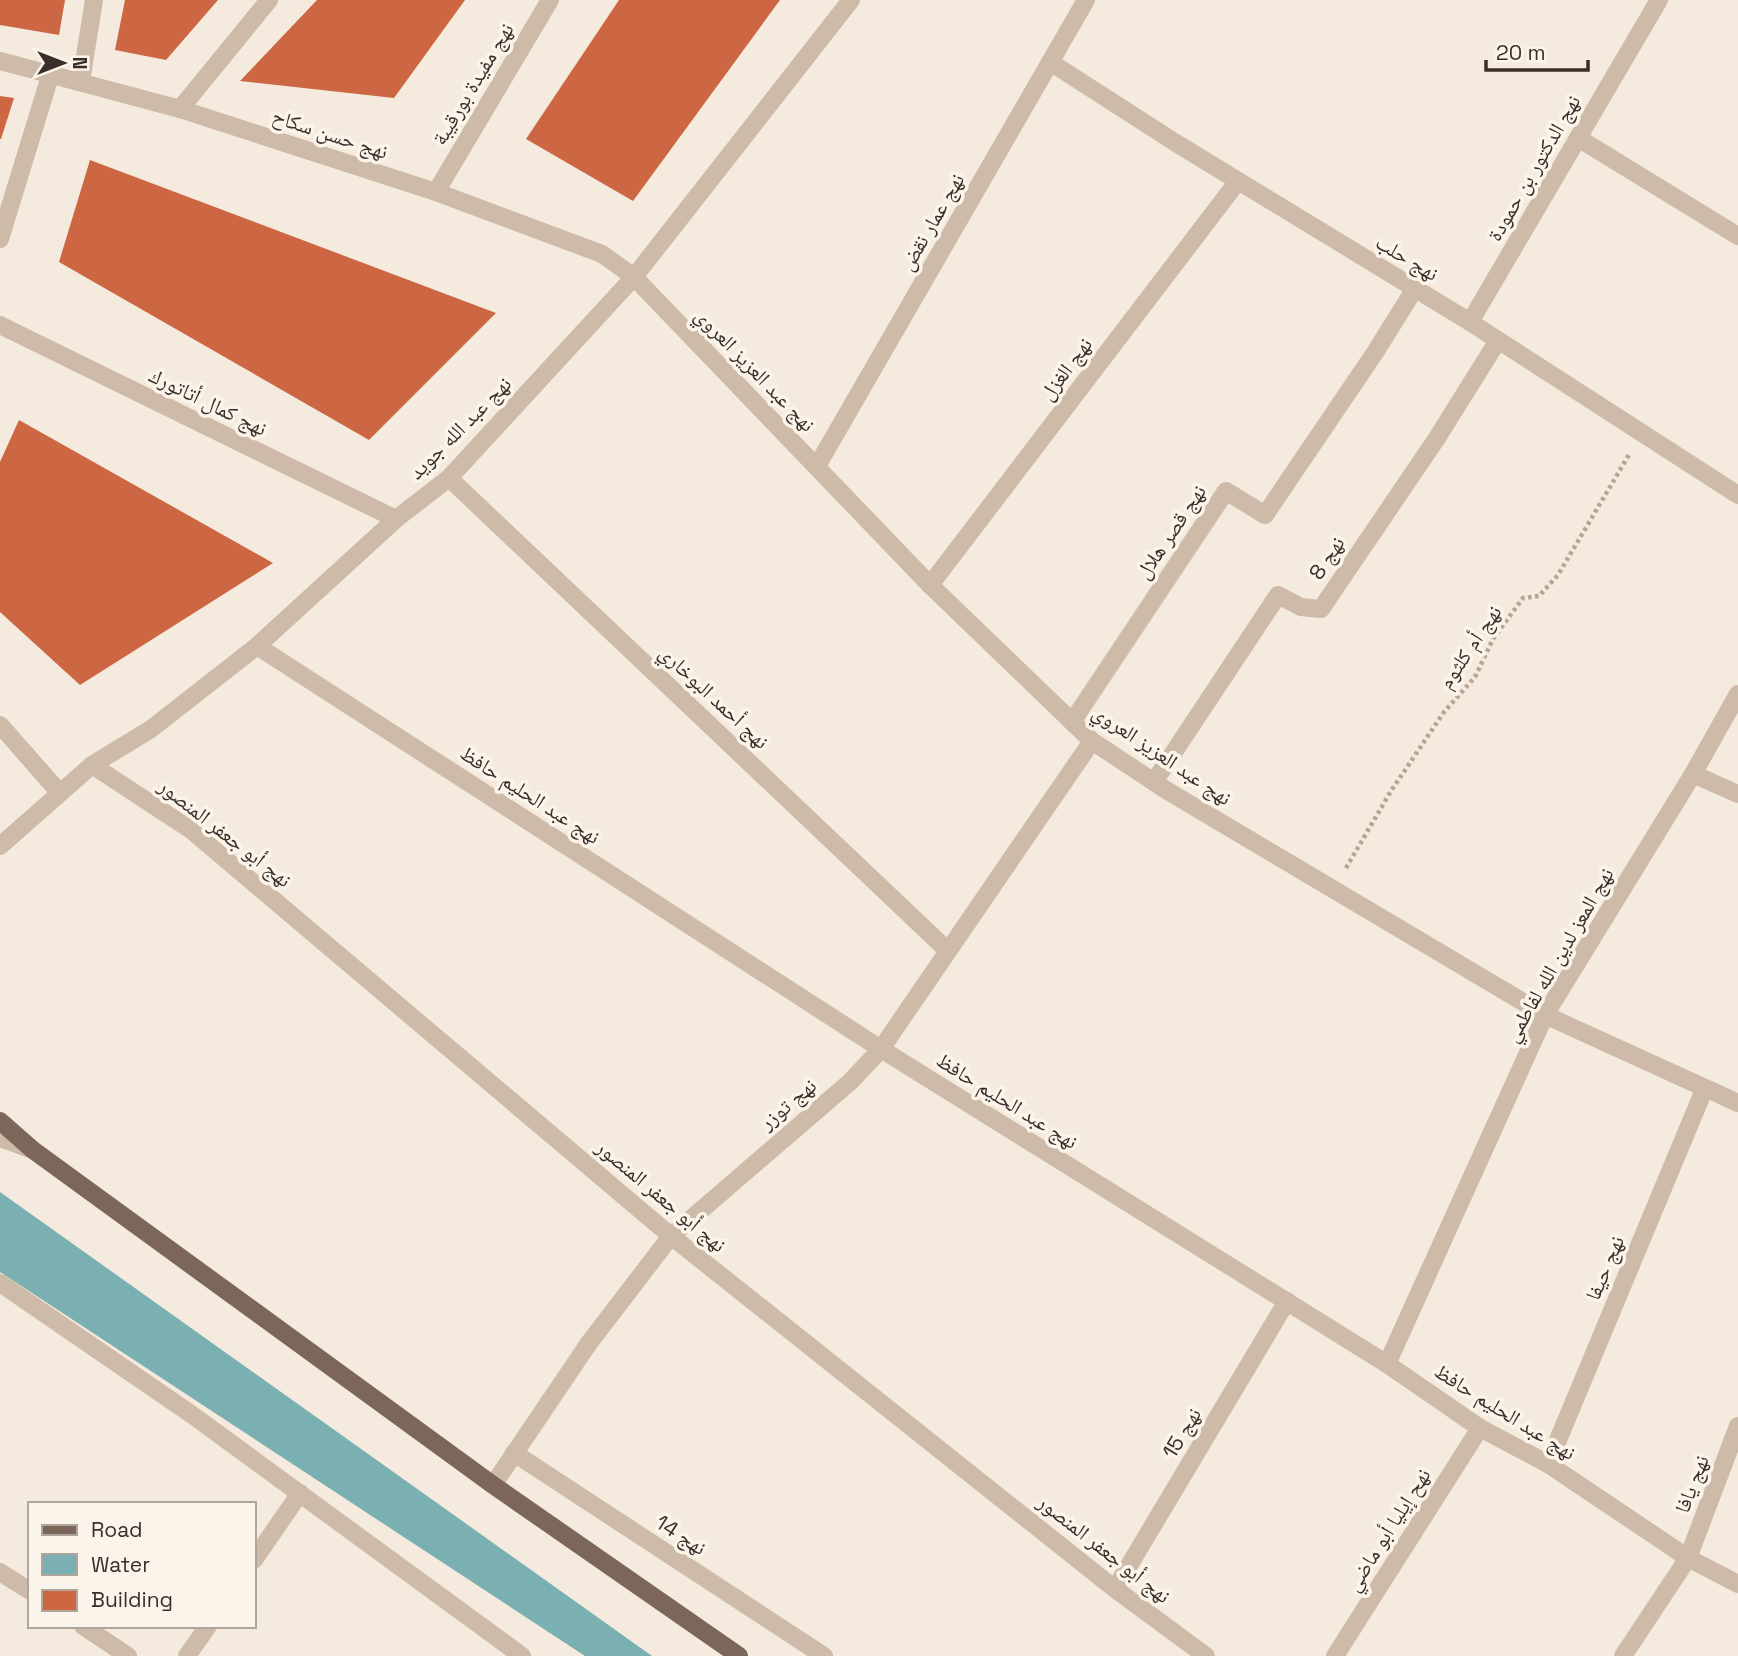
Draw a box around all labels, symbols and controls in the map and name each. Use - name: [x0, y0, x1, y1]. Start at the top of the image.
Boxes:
- street label: نهج مفيدة بورقيبة: [425, 18, 520, 150]
- north arrow: [28, 28, 98, 98]
- scale bar: [1486, 28, 1588, 72]
- text: 20 m: [1496, 39, 1546, 66]
- text: N: [67, 57, 92, 69]
- street label: نهج الدكتور بن حمودة: [1481, 90, 1586, 246]
- street label: نهج حسن سكاح: [269, 102, 392, 165]
- street label: نهج عمار نقض: [893, 168, 970, 275]
- street label: نهج حلب: [1371, 228, 1444, 287]
- street label: نهج عبد العزيز العروي: [687, 302, 821, 440]
- street label: نهج الغزل: [1033, 332, 1098, 406]
- street label: نهج كمال أتاتورك: [145, 361, 272, 442]
- street label: نهج عبد الله جويد: [402, 370, 517, 485]
- street label: نهج قصر هلال: [1129, 479, 1212, 584]
- street label: نهج 8: [1303, 531, 1351, 584]
- street label: نهج أم كلثوم: [1432, 600, 1508, 694]
- street label: نهج أحمد البوخاري: [651, 639, 775, 757]
- street label: نهج عبد العزيز العروي: [1086, 698, 1237, 814]
- street label: نهج عبد الحليم حافظ: [455, 739, 605, 851]
- street label: نهج أبو جعفر المنصور: [152, 772, 297, 893]
- street label: نهج المعز لدين الله لفاطمي: [1498, 862, 1623, 1049]
- street label: نهج عبد الحليم حافظ: [931, 1046, 1083, 1156]
- street label: نهج توزر: [753, 1072, 822, 1136]
- street label: نهج أبو جعفر المنصور: [590, 1133, 732, 1258]
- street label: نهج حيفا: [1579, 1231, 1630, 1304]
- street label: نهج عبد الحليم حافظ: [1429, 1357, 1581, 1467]
- street label: نهج 15: [1156, 1402, 1207, 1463]
- street label: نهج يافا: [1668, 1451, 1715, 1517]
- street label: نهح إيليا أبو ماضي: [1339, 1463, 1439, 1598]
- street label: نهج أبو جعفر المنصور: [1031, 1488, 1176, 1609]
- legend: [28, 1502, 256, 1628]
- street label: نهج 14: [651, 1508, 712, 1561]
- text: Road: [91, 1516, 143, 1543]
- text: Water: [91, 1551, 150, 1578]
- text: Building: [91, 1586, 173, 1613]

